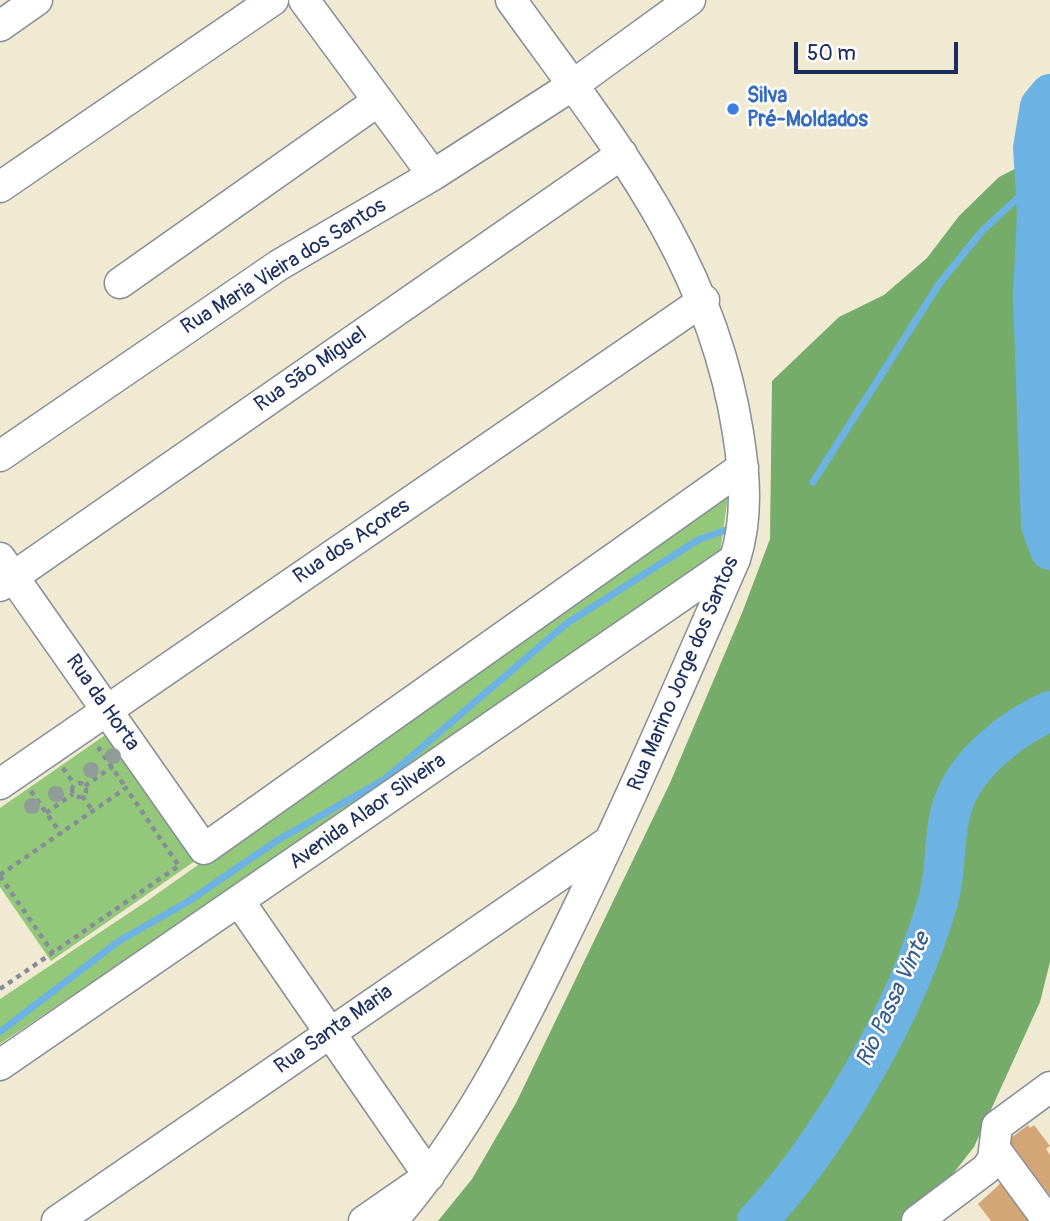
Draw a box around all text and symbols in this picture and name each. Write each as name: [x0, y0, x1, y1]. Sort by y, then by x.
scale bar: [798, 28, 962, 72]
text: 50 m: [807, 40, 856, 67]
place label: Silva Pré-Moldados: [747, 84, 868, 134]
marker: Silva Pré-Moldados: [725, 101, 741, 117]
street label: Rua Maria Vieira dos Santos: [177, 194, 391, 340]
street label: Rua São Miguel: [250, 322, 372, 418]
street label: Rua dos Açores: [289, 494, 415, 590]
street label: Rua Marino Jorge dos Santos: [623, 553, 745, 795]
street label: Rua da Horta: [60, 650, 144, 756]
street label: Avenida Alaor Silveira: [285, 748, 451, 876]
water label: Rio Passa Vinte: [851, 929, 937, 1071]
street label: Rua Santa Maria: [270, 980, 398, 1080]

